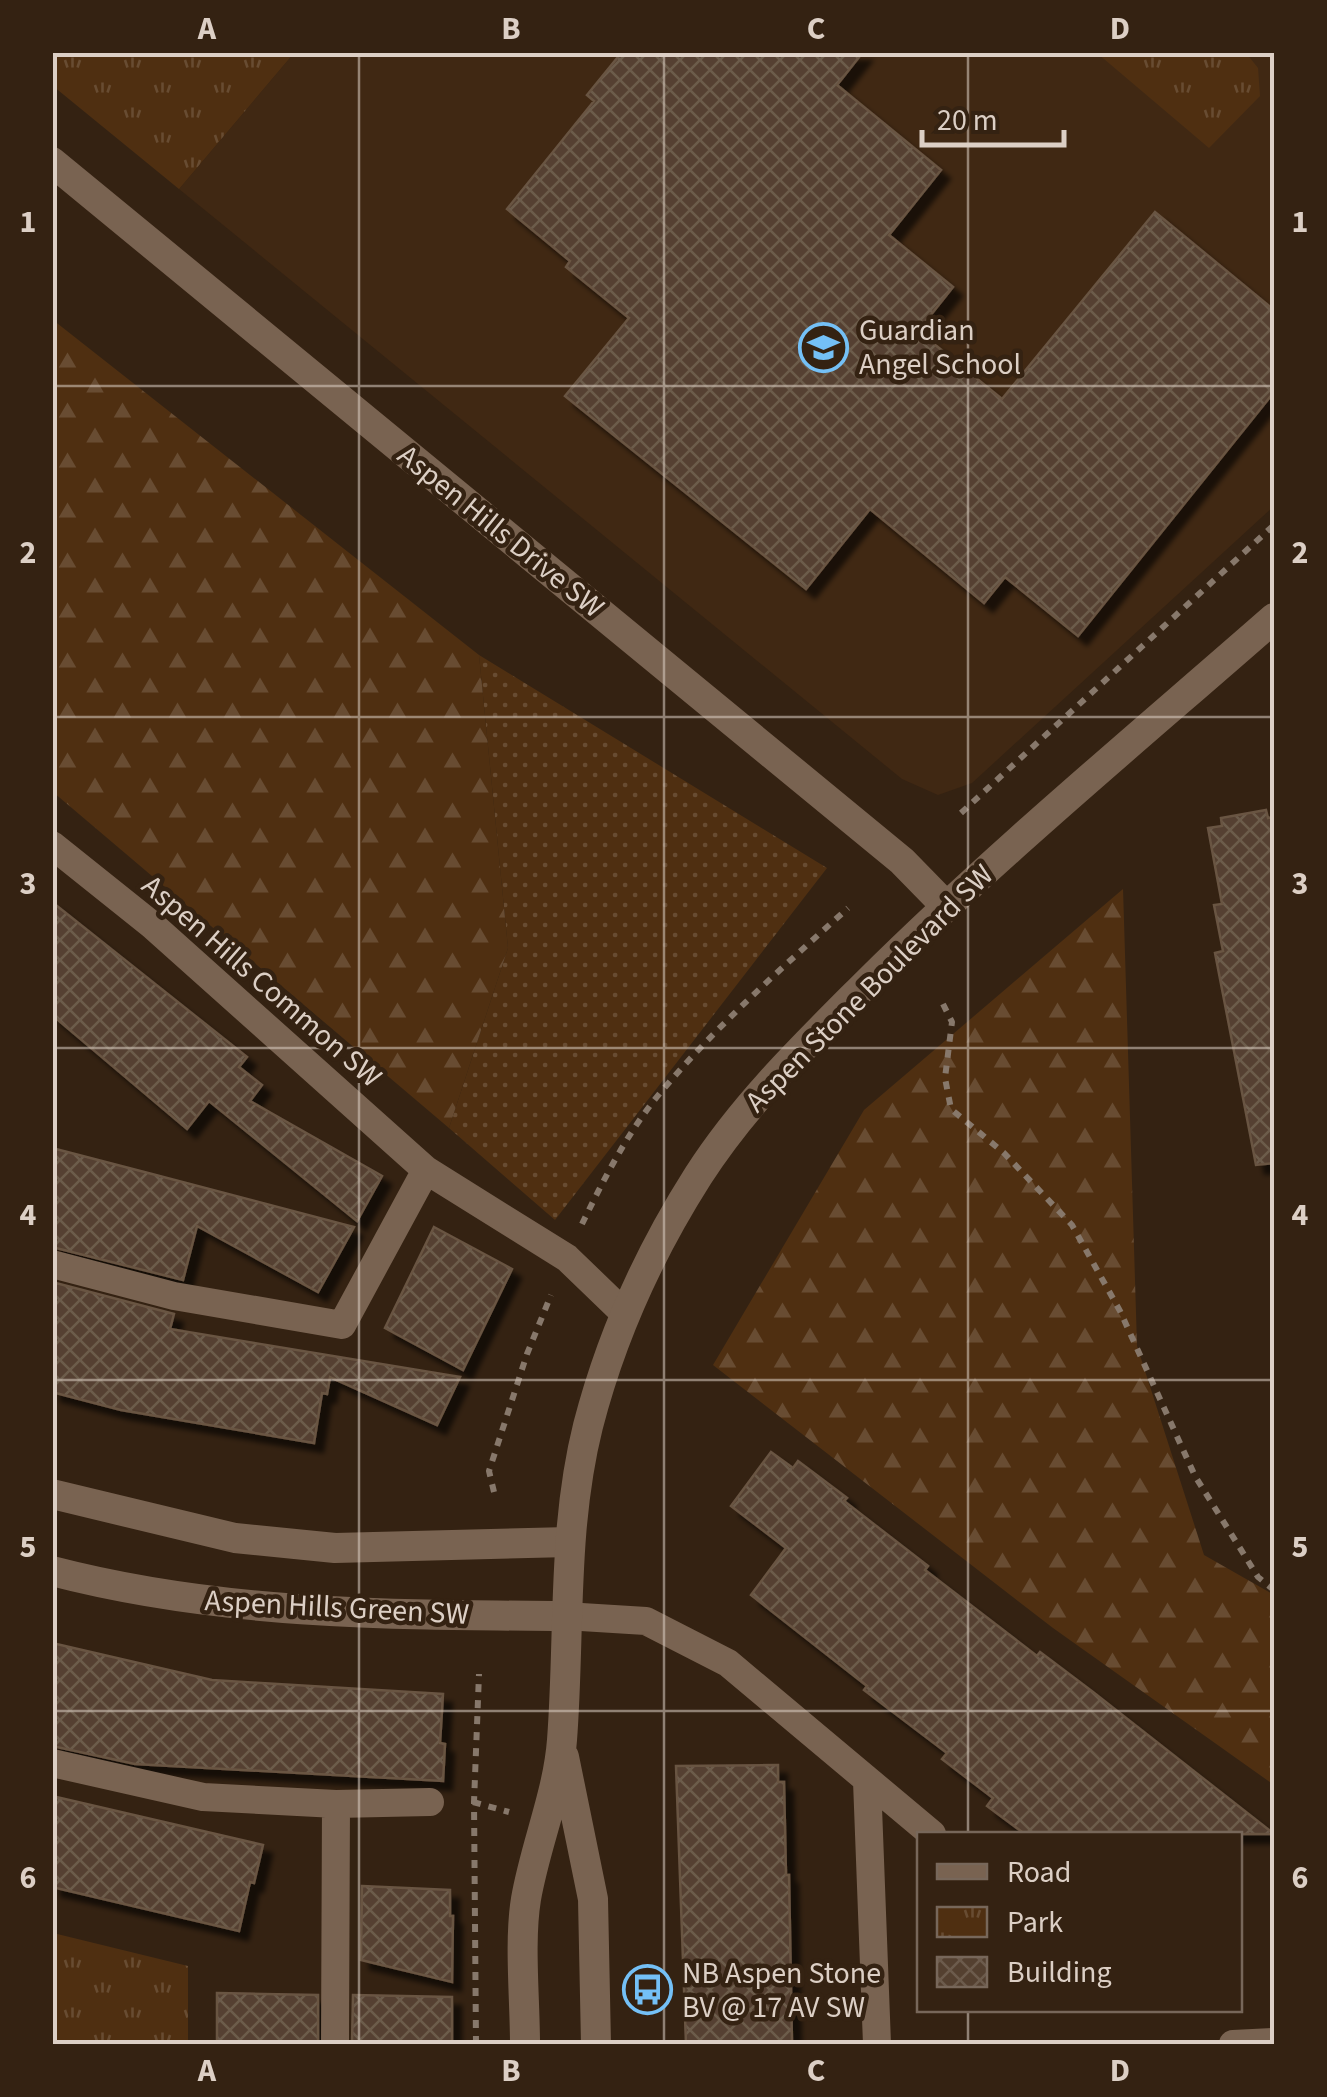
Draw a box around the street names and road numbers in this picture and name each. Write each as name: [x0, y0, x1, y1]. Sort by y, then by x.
street label: Aspen Hills Drive SW: [388, 434, 613, 628]
street label: Aspen Stone Boulevard SW: [735, 854, 1003, 1122]
street label: Aspen Hills Common SW: [132, 865, 391, 1098]
street label: Aspen Hills Green SW: [204, 1579, 470, 1636]

